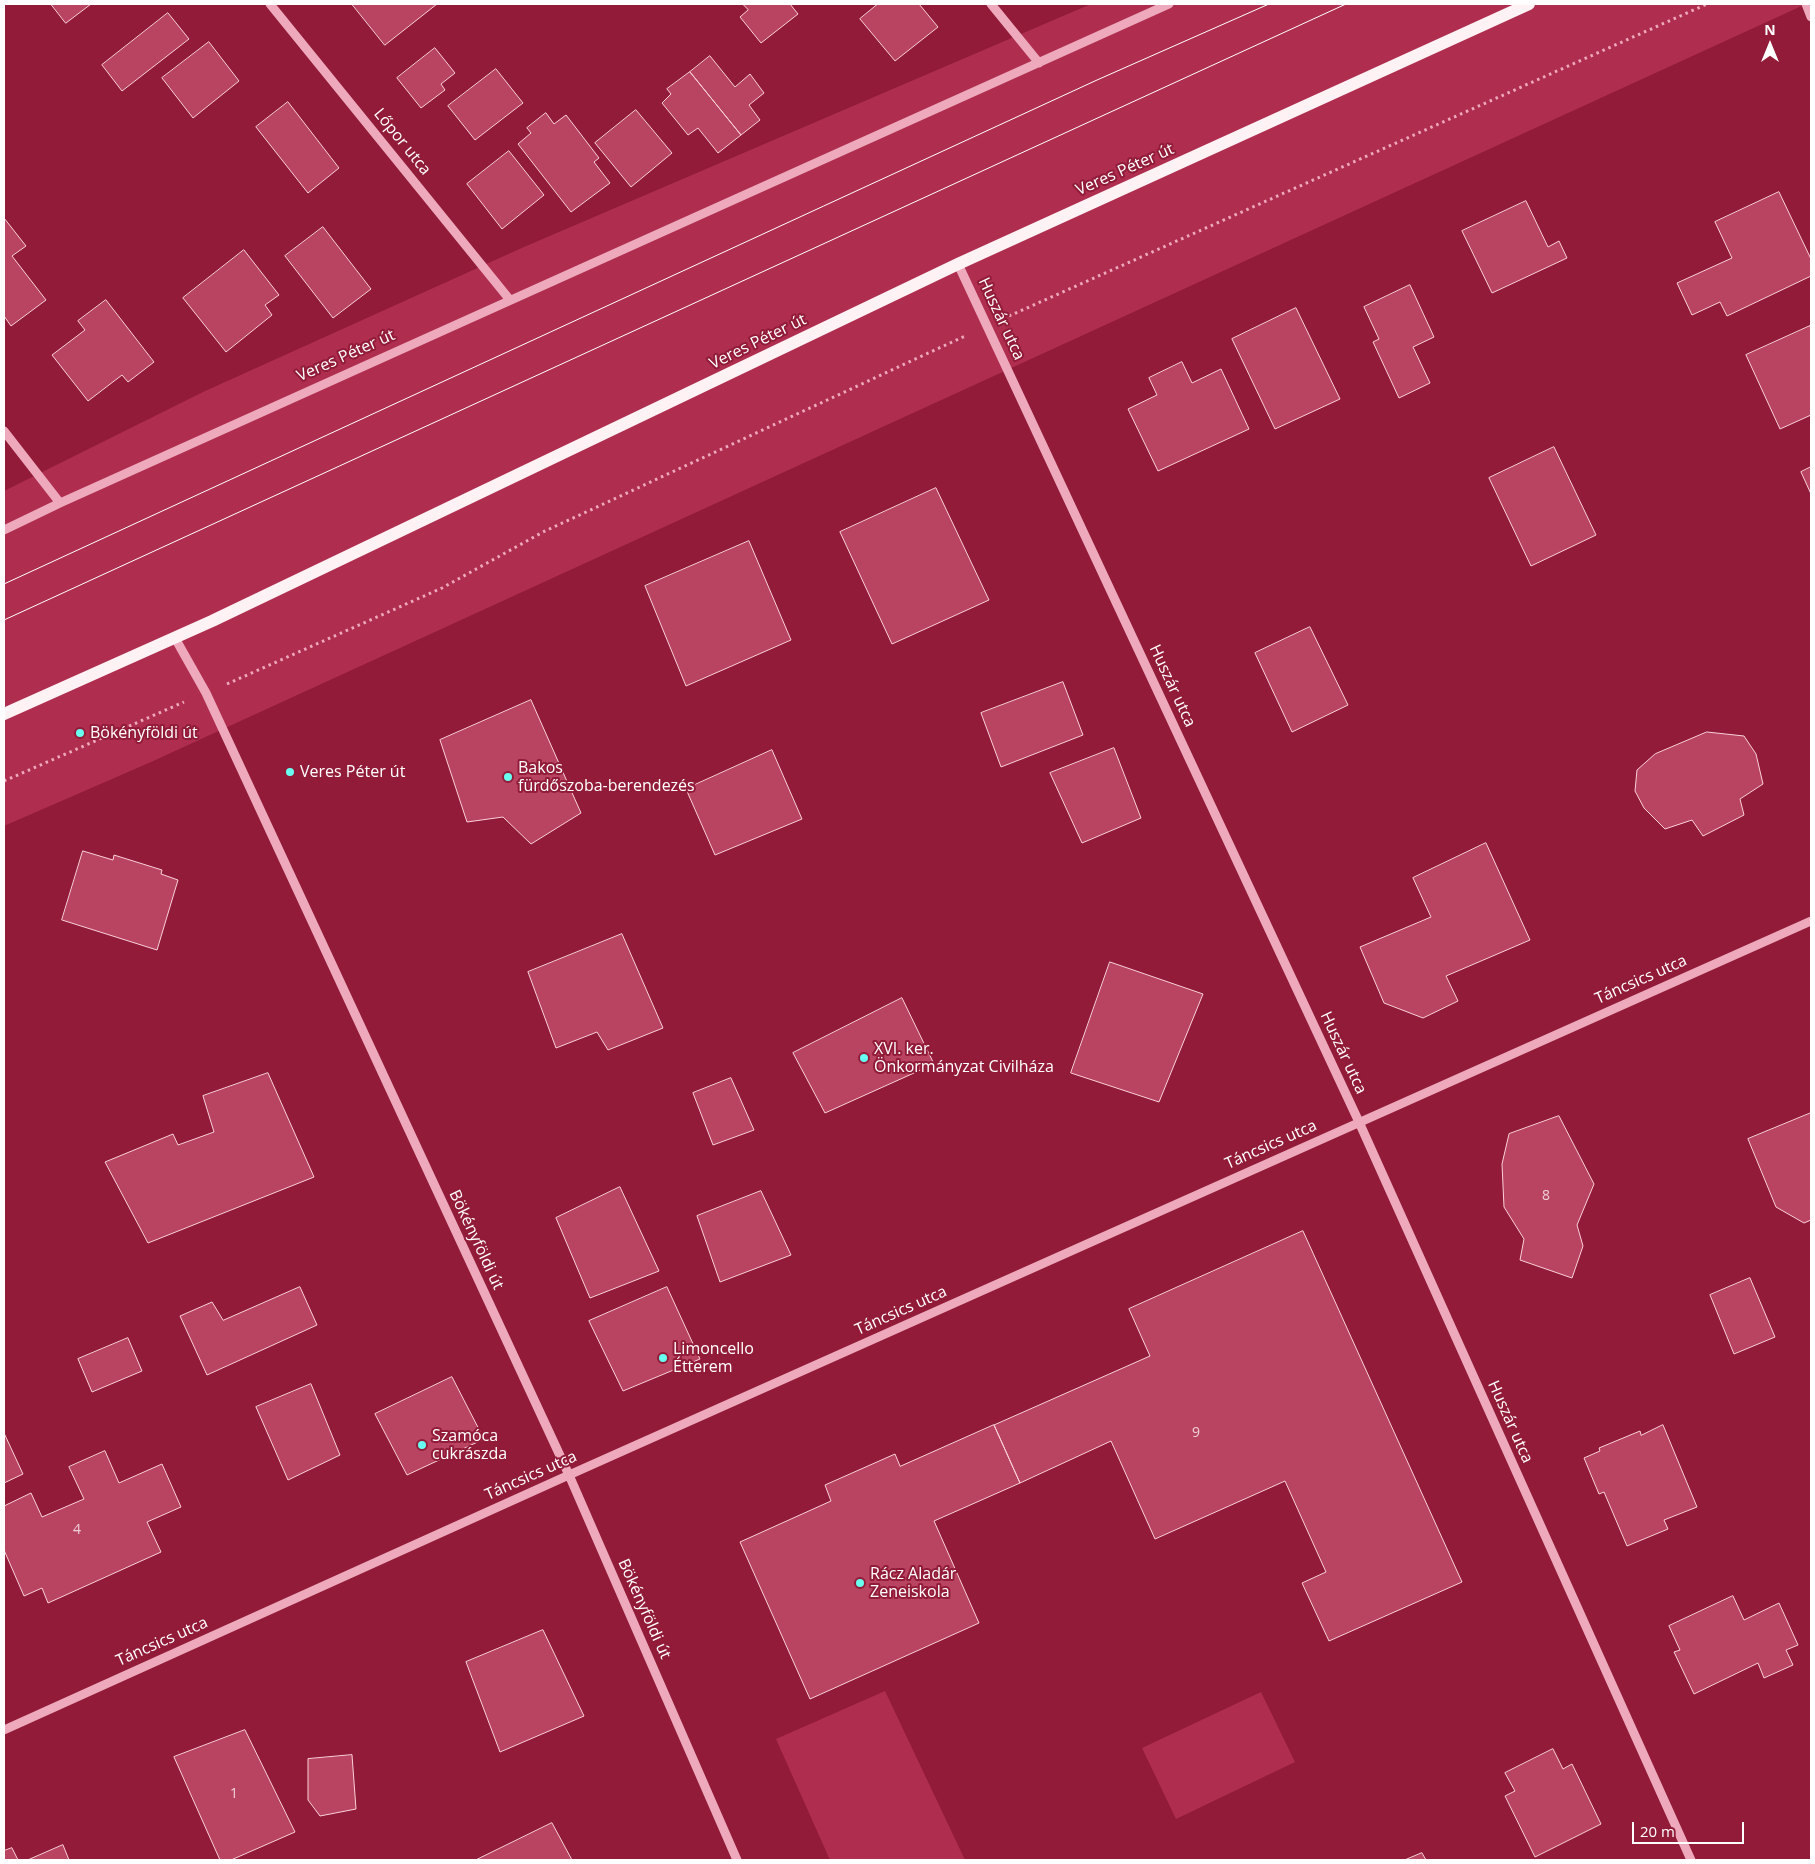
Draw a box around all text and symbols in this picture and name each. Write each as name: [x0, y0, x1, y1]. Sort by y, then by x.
north arrow: [1745, 20, 1795, 70]
text: N: [1764, 20, 1776, 39]
street label: Lőpor utca: [369, 105, 435, 179]
street label: Veres Péter út: [1073, 140, 1177, 200]
street label: Huszár utca: [974, 275, 1028, 363]
street label: Veres Péter út: [706, 310, 810, 374]
street label: Veres Péter út: [294, 326, 398, 386]
street label: Huszár utca: [1145, 642, 1199, 730]
place label: Bökényföldi út: [90, 723, 198, 743]
marker: Bökényföldi út: [74, 727, 86, 739]
place label: Bakos fürdőszoba-berendezés: [518, 758, 695, 796]
place label: Veres Péter út: [300, 762, 405, 782]
marker: Veres Péter út: [284, 766, 296, 778]
marker: Bakos fürdőszoba-berendezés: [502, 771, 514, 783]
street label: Táncsics utca: [1592, 951, 1690, 1009]
street label: Huszár utca: [1316, 1009, 1370, 1097]
place label: XVI. ker. Önkormányzat Civilháza: [874, 1039, 1054, 1077]
marker: XVI. ker. Önkormányzat Civilháza: [858, 1052, 870, 1064]
street label: Táncsics utca: [1222, 1116, 1320, 1174]
street label: Bökényföldi út: [445, 1187, 507, 1293]
house number: 8: [1542, 1188, 1550, 1204]
street label: Táncsics utca: [852, 1282, 950, 1340]
place label: Limoncello Étterem: [673, 1339, 754, 1377]
marker: Limoncello Étterem: [657, 1352, 669, 1364]
street label: Huszár utca: [1483, 1378, 1537, 1466]
house number: 9: [1192, 1425, 1200, 1441]
place label: Szamóca cukrászda: [432, 1426, 507, 1464]
marker: Szamóca cukrászda: [416, 1439, 428, 1451]
street label: Táncsics utca: [482, 1447, 580, 1505]
house number: 4: [73, 1522, 81, 1538]
street label: Bökényföldi út: [613, 1556, 675, 1662]
place label: Rácz Aladár Zeneiskola: [870, 1564, 956, 1602]
marker: Rácz Aladár Zeneiskola: [854, 1577, 866, 1589]
street label: Táncsics utca: [113, 1613, 211, 1671]
house number: 1: [230, 1786, 238, 1802]
scale bar: [1635, 1812, 1748, 1844]
text: 20 m: [1640, 1821, 1675, 1841]

